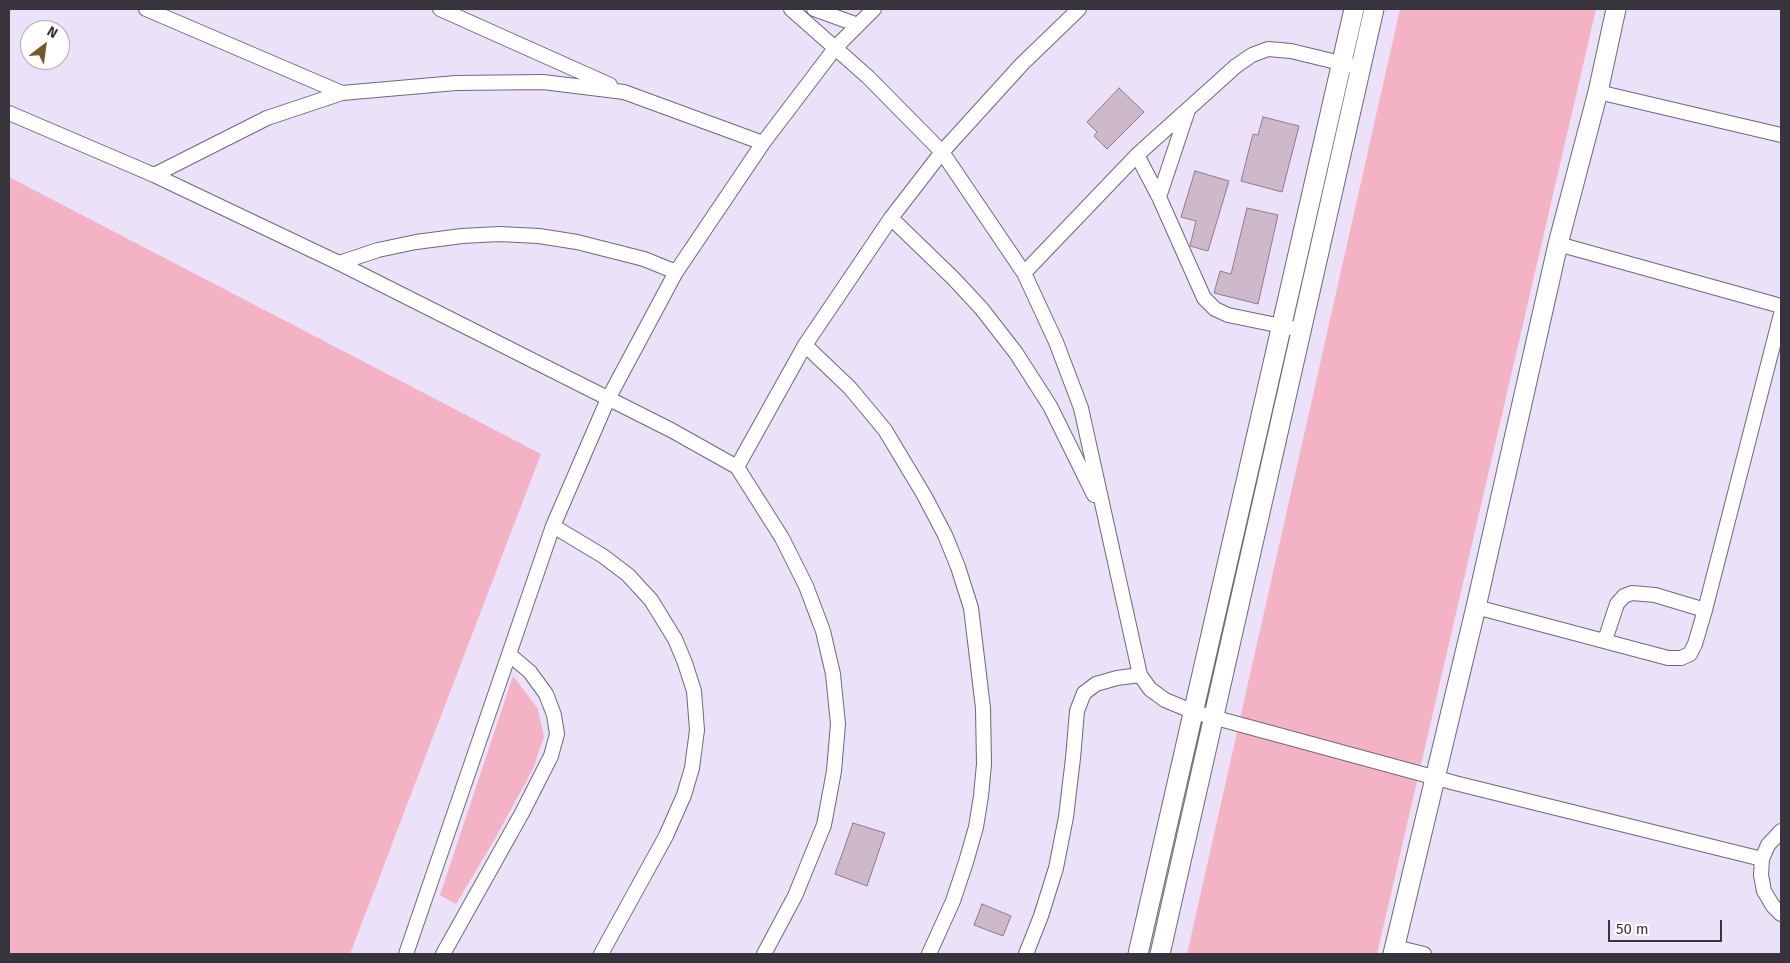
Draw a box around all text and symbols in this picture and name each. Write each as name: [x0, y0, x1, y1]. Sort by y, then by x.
north arrow: [20, 20, 70, 70]
text: N: [44, 23, 61, 42]
scale bar: [1610, 910, 1724, 942]
text: 50 m: [1616, 920, 1649, 938]

